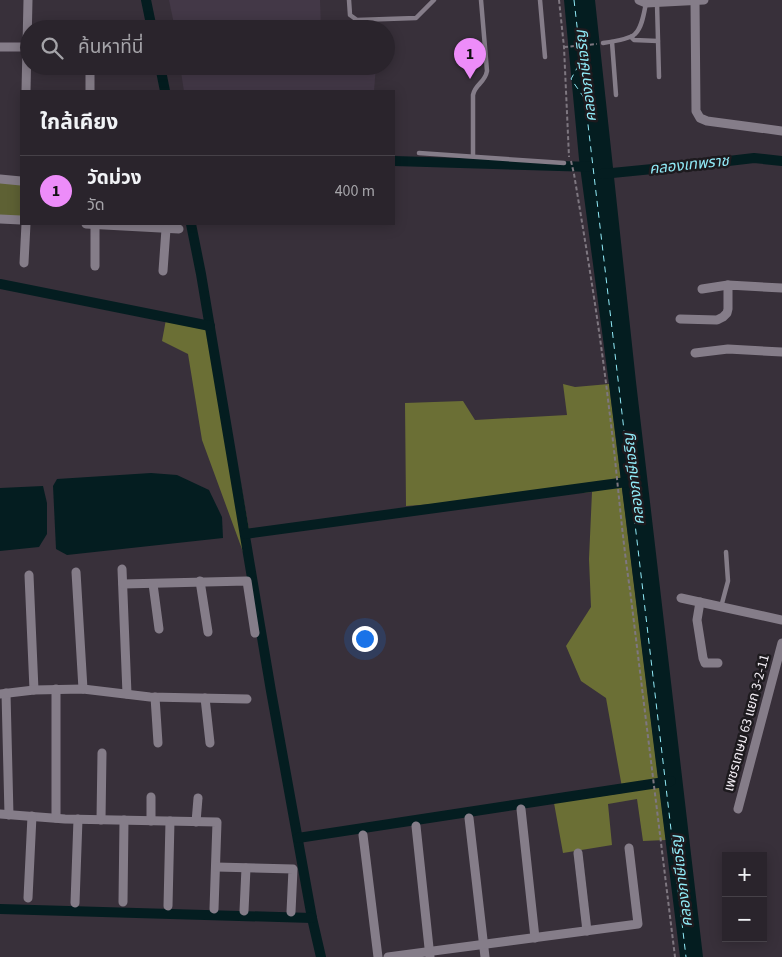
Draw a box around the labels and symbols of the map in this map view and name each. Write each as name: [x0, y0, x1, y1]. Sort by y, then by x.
water label: คลองภาษีเจริญ: [570, 28, 602, 123]
pin: 1: [454, 38, 486, 79]
water label: คลองเทพราช: [648, 150, 732, 180]
water label: คลองภาษีเจริญ: [618, 431, 650, 526]
your location: [352, 626, 378, 652]
street label: เพชรเกษม 63 แยก 3-2-11: [719, 652, 775, 794]
water label: คลองภาษีเจริญ: [666, 833, 698, 928]

